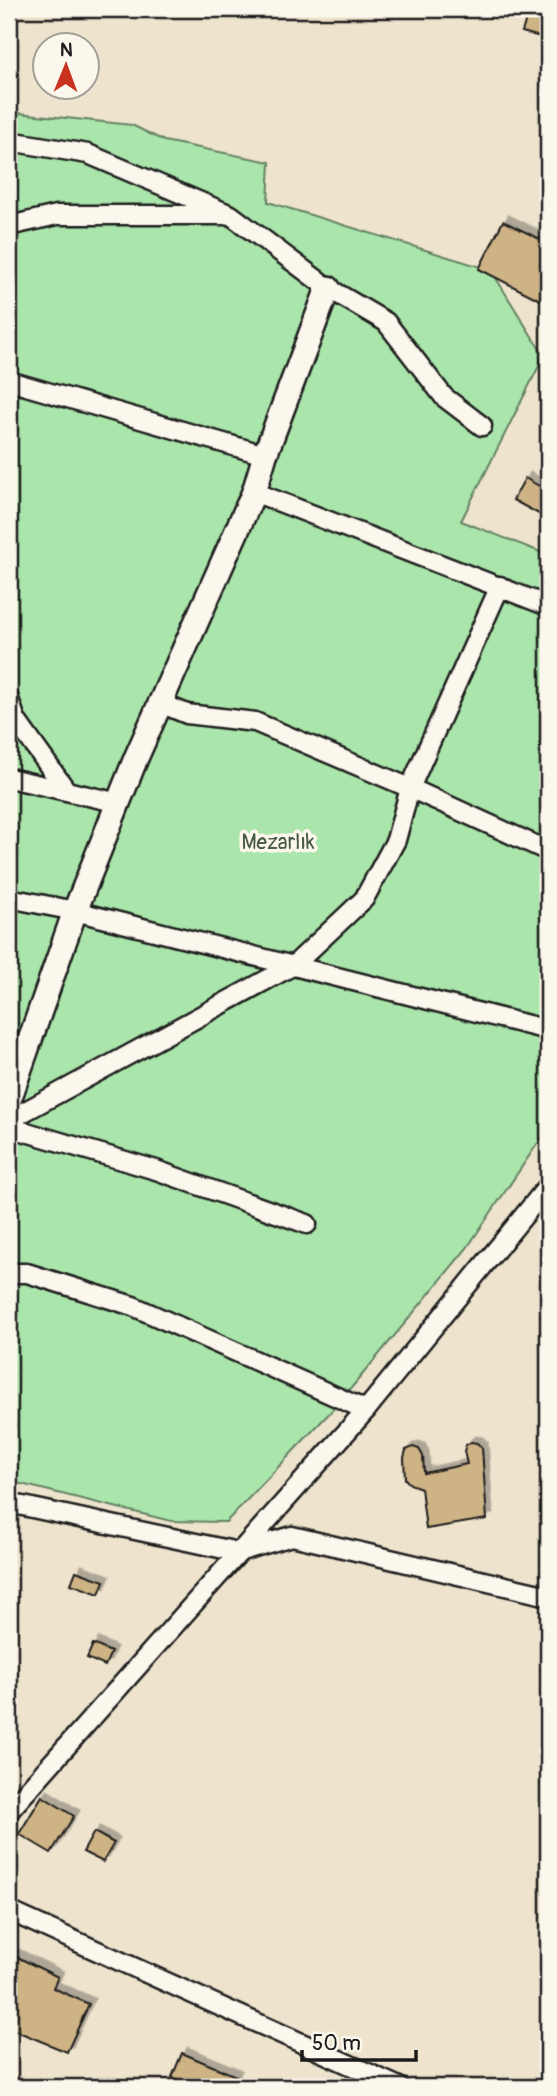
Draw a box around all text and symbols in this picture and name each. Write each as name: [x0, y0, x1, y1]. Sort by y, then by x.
north arrow: [32, 32, 102, 102]
text: N: [60, 38, 73, 62]
park label: Mezarlık: [241, 829, 315, 856]
scale bar: [302, 2019, 415, 2063]
text: 50 m: [312, 2030, 361, 2057]

